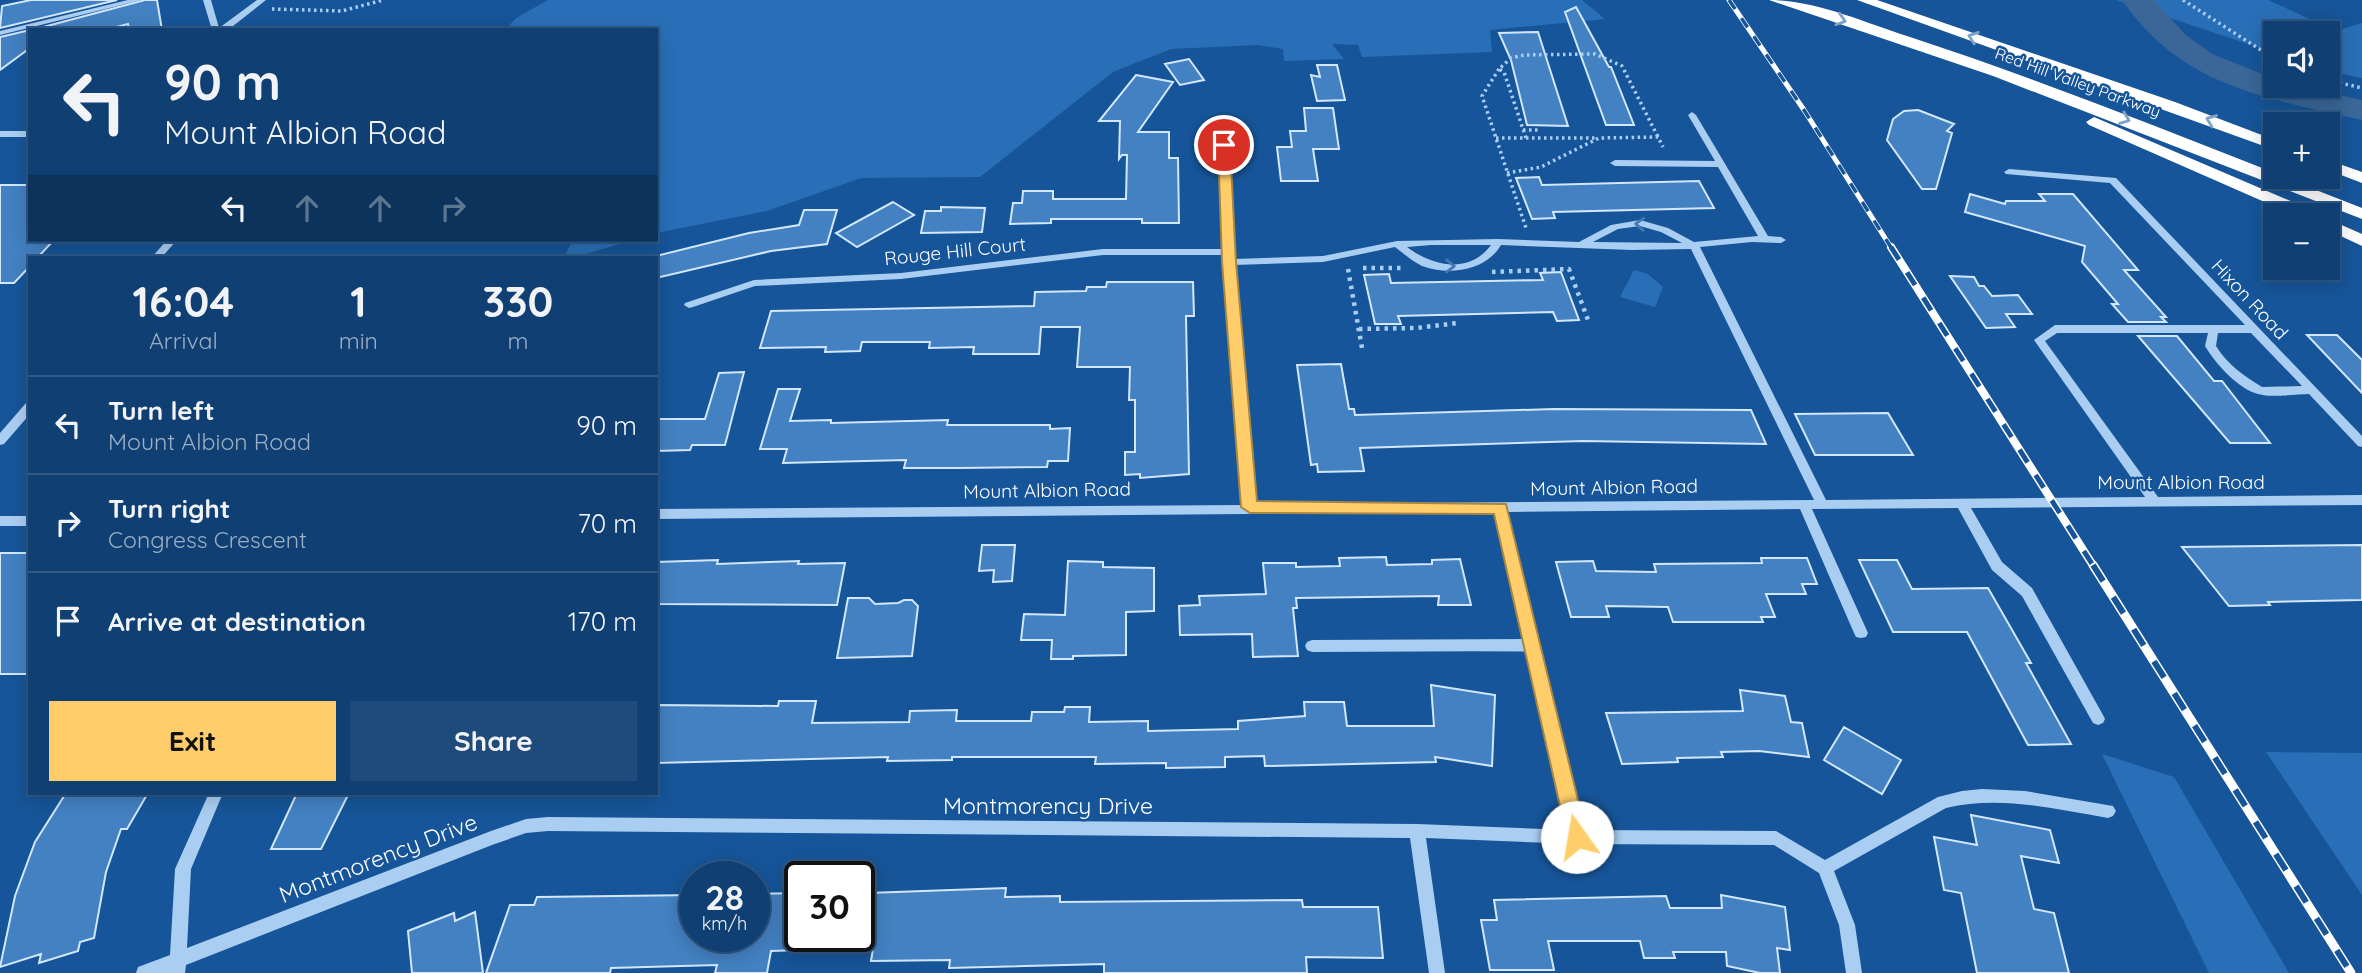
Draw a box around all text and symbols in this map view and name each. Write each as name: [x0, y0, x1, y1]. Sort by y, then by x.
one-way arrow: [1834, 12, 1847, 26]
map controls: [2263, 21, 2340, 280]
button: sound: [2263, 21, 2340, 98]
one-way arrow: [1968, 31, 1980, 45]
street label: Red Hill Valley Parkway: [1992, 43, 2164, 121]
text: 90 m: [164, 51, 281, 112]
icon: left: [49, 56, 140, 147]
one-way arrow: [2119, 111, 2131, 125]
text: Mount Albion Road: [164, 112, 446, 152]
button: +: [2263, 112, 2340, 189]
pin: [1194, 115, 1254, 175]
one-way arrow: [2206, 115, 2218, 129]
icon: arrive: [1205, 126, 1243, 164]
icon: left: [215, 189, 253, 227]
icon: ahead: [288, 189, 326, 227]
icon: ahead: [361, 189, 399, 227]
icon: right: [434, 189, 472, 227]
button: −: [2263, 203, 2340, 280]
one-way arrow: [1634, 217, 1645, 232]
street label: Rouge Hill Court: [883, 232, 1027, 270]
street label: Hixon Road: [2207, 254, 2293, 344]
one-way arrow: [1444, 258, 1455, 273]
text: 16:04: [133, 275, 234, 328]
text: 1: [350, 275, 366, 328]
text: 330: [483, 275, 553, 328]
text: Arrival: [149, 326, 218, 355]
text: min: [339, 326, 378, 355]
text: m: [507, 326, 528, 355]
text: Turn left: [108, 394, 215, 427]
icon: left: [49, 406, 87, 444]
text: 90 m: [576, 409, 637, 442]
text: Mount Albion Road: [108, 427, 311, 456]
street label: Mount Albion Road: [2097, 470, 2265, 494]
street label: Mount Albion Road: [1530, 474, 1698, 500]
street label: Mount Albion Road: [963, 477, 1131, 503]
text: Turn right: [108, 492, 230, 525]
icon: right: [49, 504, 87, 542]
text: 70 m: [577, 507, 637, 540]
text: Congress Crescent: [108, 525, 307, 554]
icon: arrive: [49, 602, 87, 640]
text: Arrive at destination: [108, 605, 366, 638]
text: 170 m: [568, 605, 637, 638]
button: Exit: [49, 701, 336, 781]
button: Share: [350, 701, 637, 781]
street label: Montmorency Drive: [943, 791, 1153, 820]
position arrow: [1540, 800, 1614, 874]
street label: Montmorency Drive: [275, 807, 481, 909]
speed limit sign: 30: [784, 861, 875, 952]
text: 28: [705, 875, 744, 919]
text: km/h: [702, 912, 747, 935]

